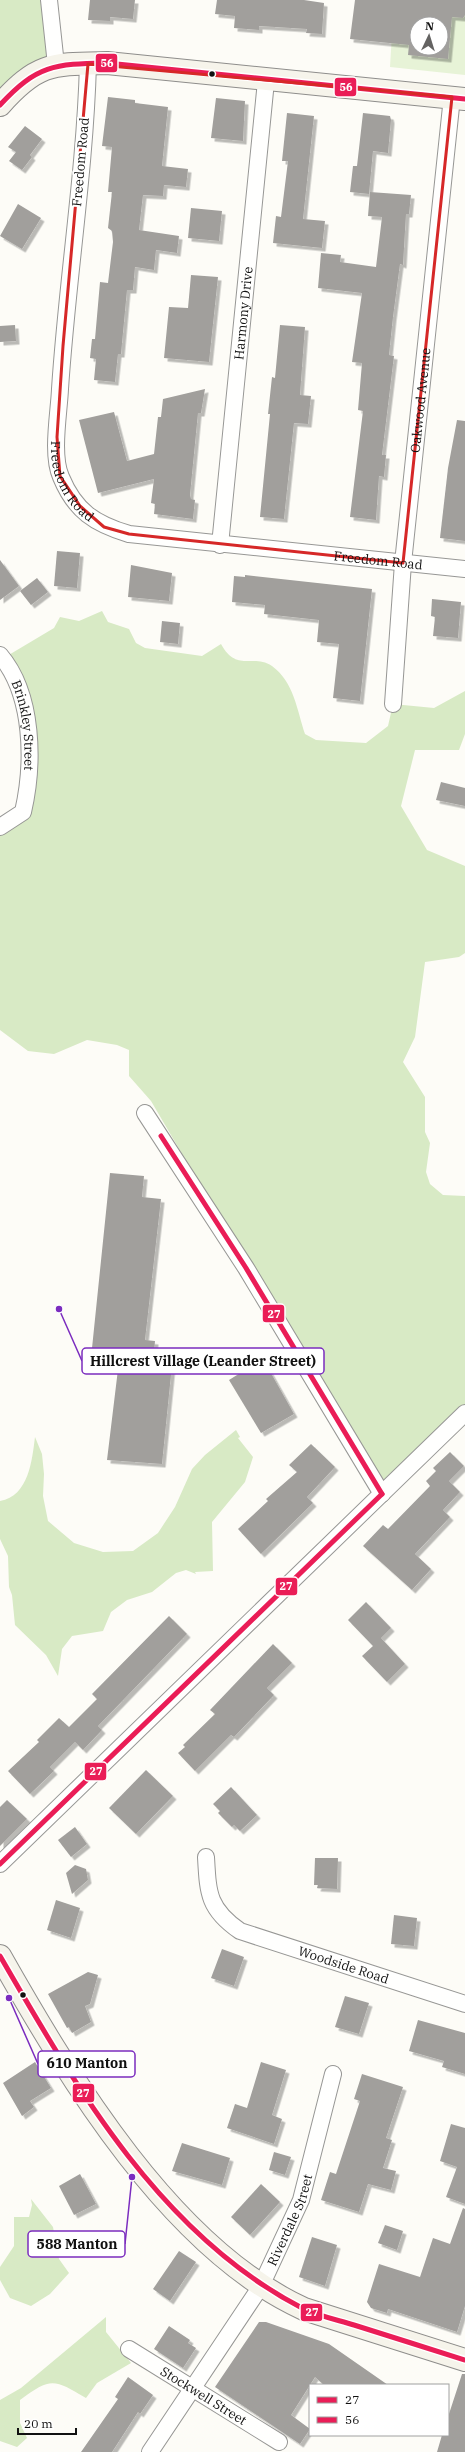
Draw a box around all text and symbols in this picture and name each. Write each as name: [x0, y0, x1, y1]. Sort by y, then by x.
north arrow: [409, 16, 449, 56]
text: N: [425, 19, 435, 33]
line badge: 56: [95, 53, 118, 73]
text: 56: [100, 56, 114, 70]
unlabelled marker: [207, 69, 217, 79]
line badge: 56: [334, 77, 357, 97]
text: 56: [339, 80, 353, 94]
street label: Freedom Road: [68, 117, 93, 207]
street label: Harmony Drive: [230, 266, 257, 361]
street label: Oakwood Avenue: [407, 347, 435, 454]
street label: Freedom Road: [47, 441, 97, 526]
street label: Freedom Road: [333, 547, 423, 574]
street label: Brinkley Street: [8, 677, 38, 771]
line badge: 27: [262, 1304, 285, 1323]
text: 27: [267, 1307, 281, 1321]
callout: Hillcrest Village (Leander Street): [82, 1348, 324, 1374]
text: Hillcrest Village (Leander Street): [90, 1352, 316, 1370]
line badge: 27: [275, 1577, 298, 1596]
text: 27: [279, 1579, 293, 1593]
line badge: 27: [84, 1762, 107, 1781]
text: 27: [89, 1764, 103, 1778]
street label: Woodside Road: [296, 1943, 391, 1988]
unlabelled marker: [18, 1990, 28, 2000]
callout: 610 Manton: [38, 2051, 135, 2077]
text: 610 Manton: [47, 2054, 127, 2072]
line badge: 27: [72, 2083, 95, 2103]
text: 27: [76, 2086, 90, 2100]
street label: Riverdale Street: [264, 2172, 316, 2269]
callout: 588 Manton: [28, 2231, 125, 2257]
text: 588 Manton: [37, 2235, 117, 2253]
line badge: 27: [300, 2303, 323, 2322]
text: 27: [305, 2305, 319, 2319]
street label: Stockwell Street: [157, 2363, 250, 2429]
legend: [309, 2384, 449, 2436]
text: 27: [345, 2392, 359, 2407]
scale bar: [18, 2410, 76, 2436]
text: 56: [345, 2412, 359, 2427]
text: 20 m: [24, 2416, 53, 2431]

